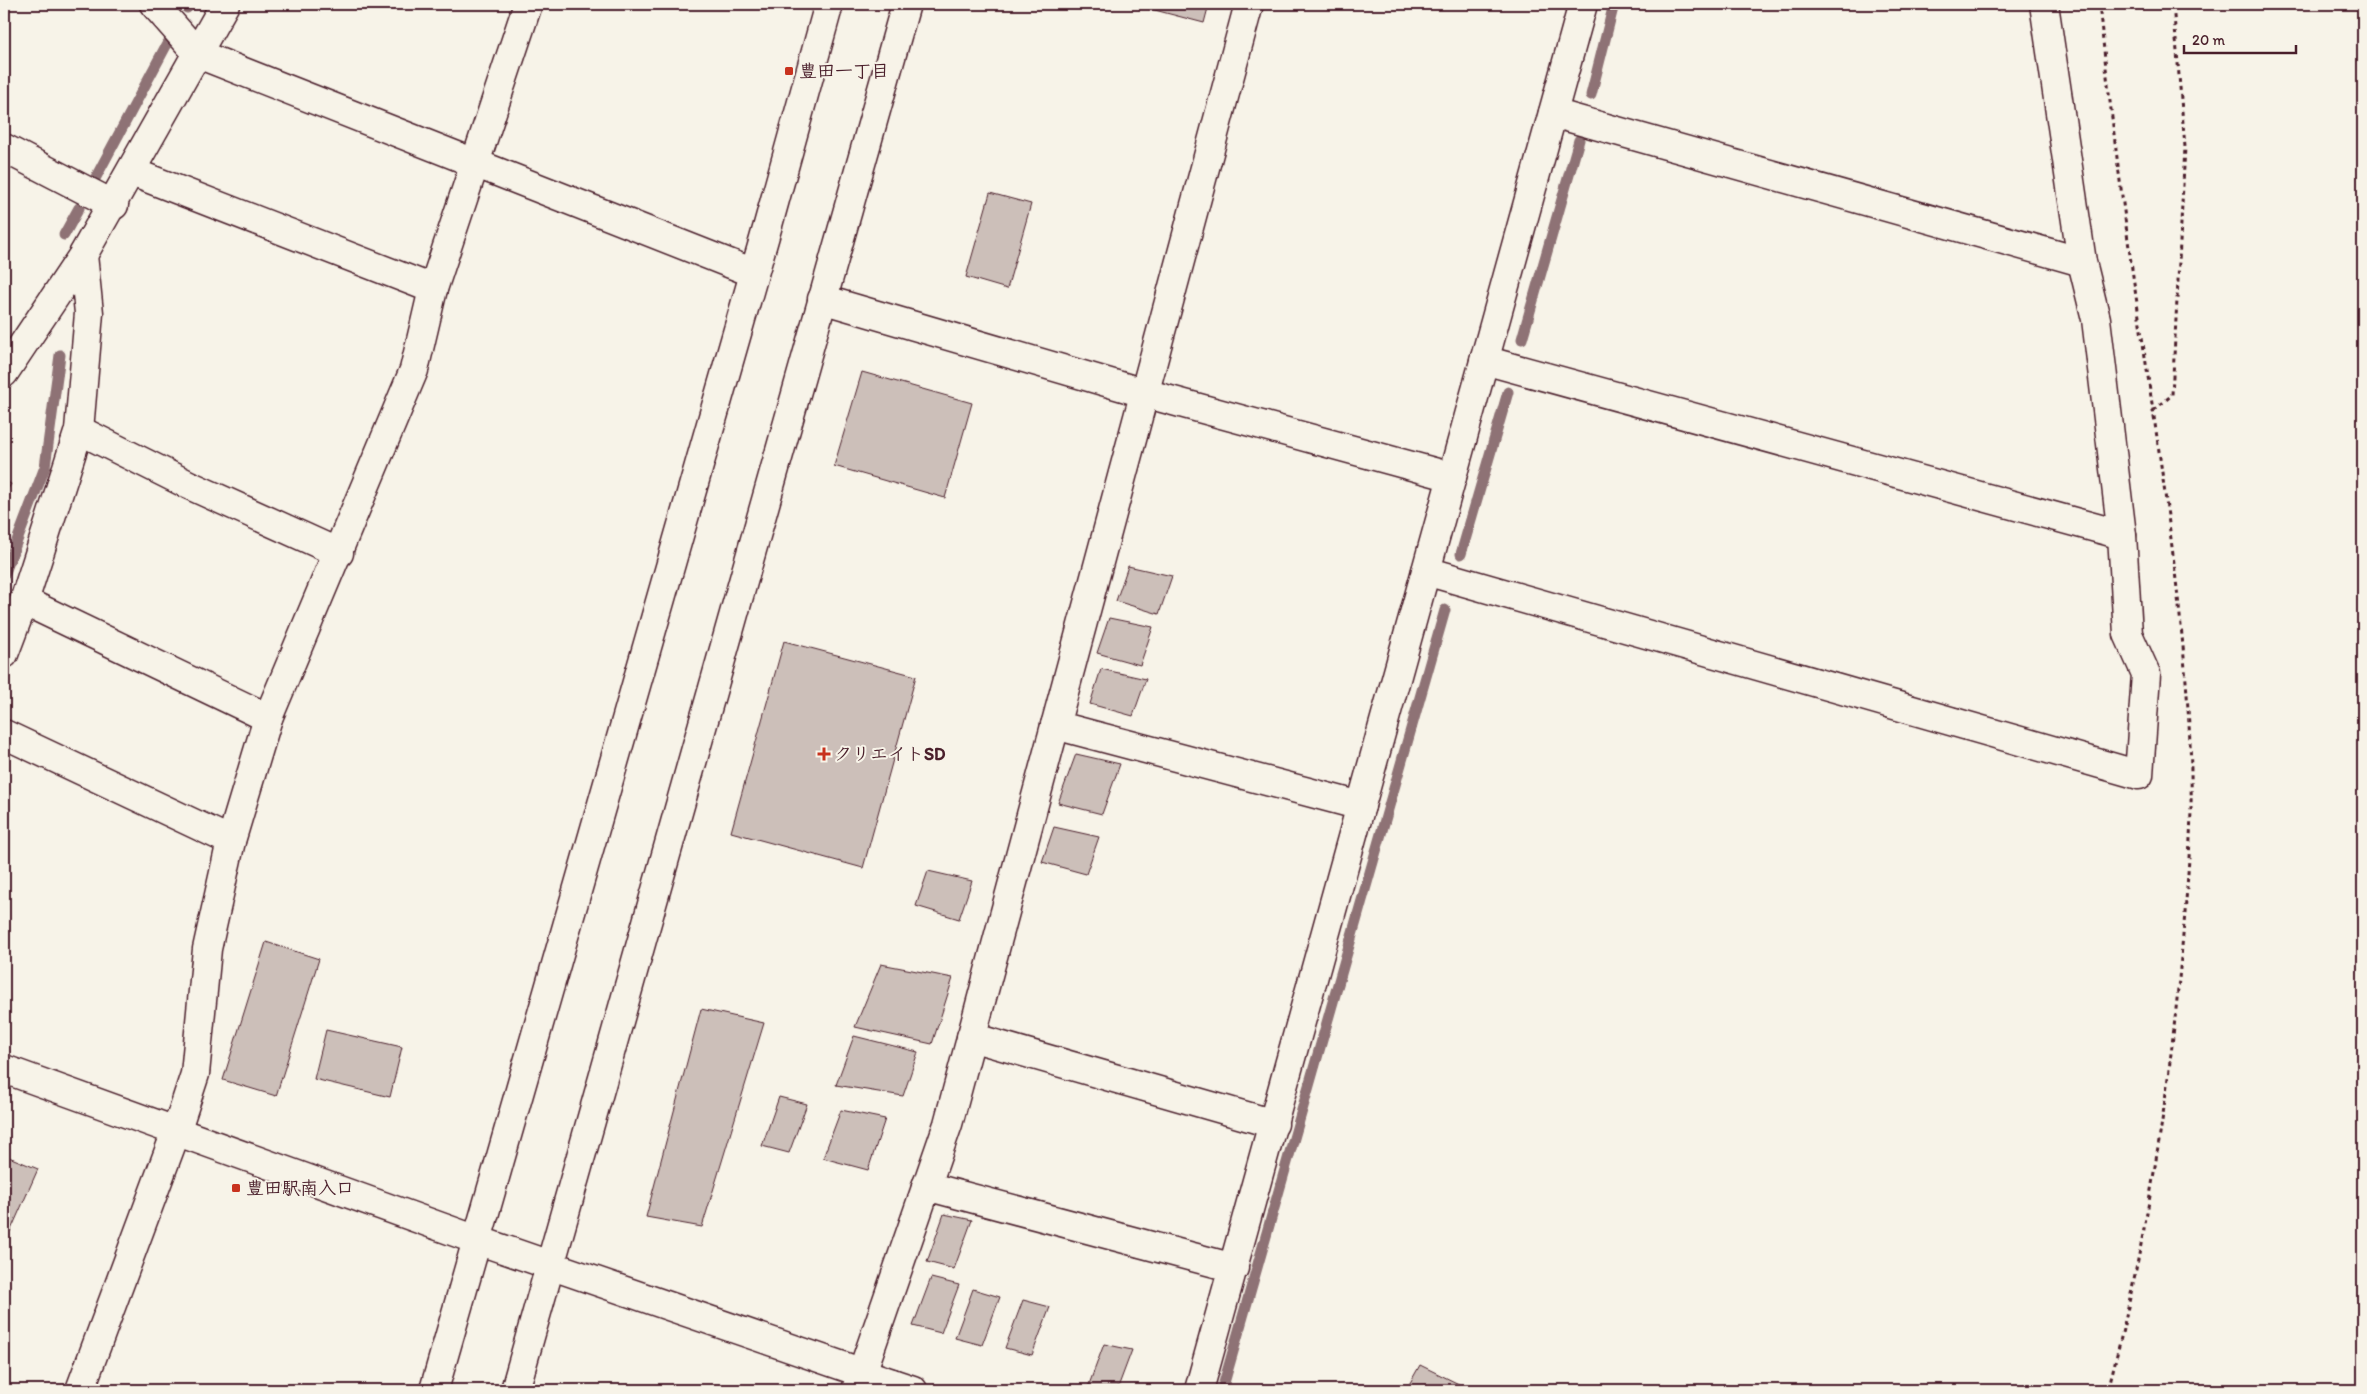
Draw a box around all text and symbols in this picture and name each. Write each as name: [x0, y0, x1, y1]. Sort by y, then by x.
scale bar: [2184, 22, 2297, 54]
text: 20 m: [2192, 31, 2226, 49]
place label: 豊田一丁目: [799, 60, 889, 82]
marker: 豊田一丁目: [783, 65, 795, 77]
place label: クリエイトSD: [834, 743, 946, 765]
marker: クリエイトSD: [818, 748, 830, 760]
place label: 豊田駅南入口: [246, 1177, 354, 1199]
marker: 豊田駅南入口: [230, 1182, 242, 1194]

